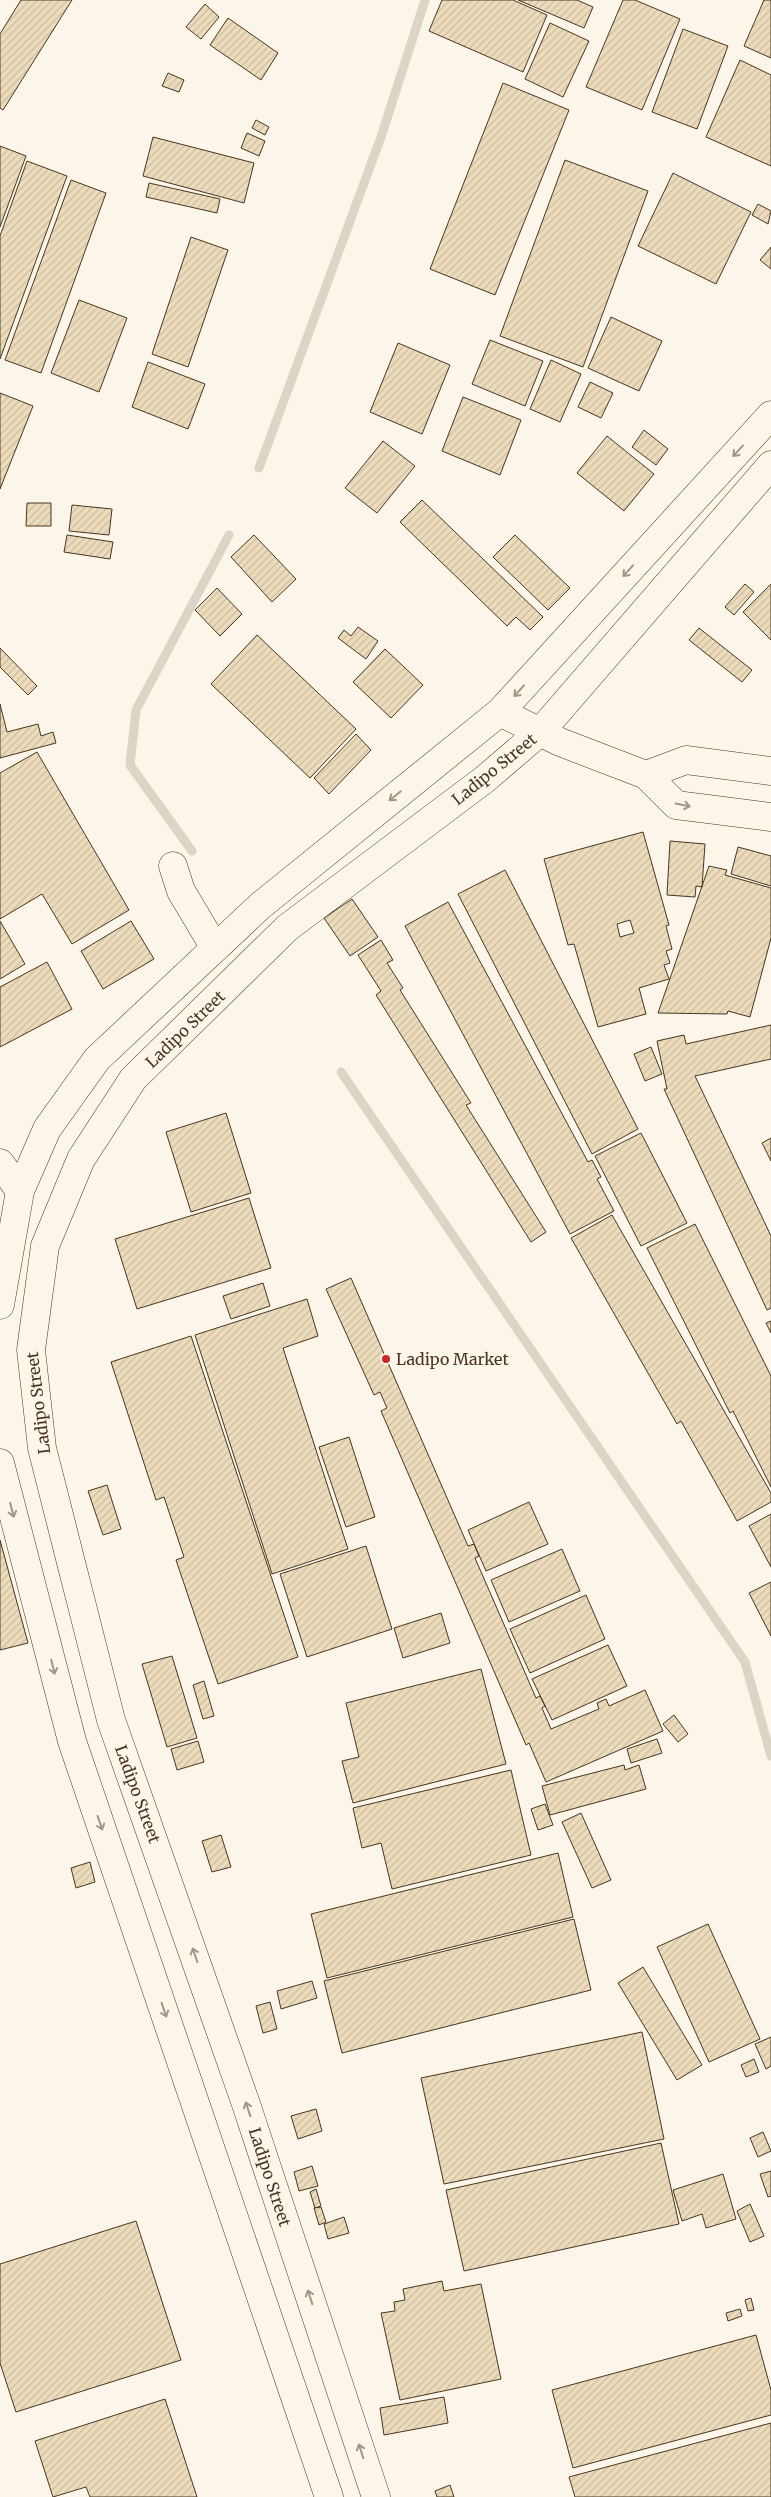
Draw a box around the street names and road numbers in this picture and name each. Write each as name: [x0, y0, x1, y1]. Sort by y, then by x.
street label: Ladipo Street: [448, 728, 541, 809]
street label: Ladipo Street: [141, 986, 229, 1072]
street label: Ladipo Street: [22, 1350, 54, 1455]
street label: Ladipo Street: [111, 1742, 165, 1846]
street label: Ladipo Street: [245, 2125, 296, 2230]

